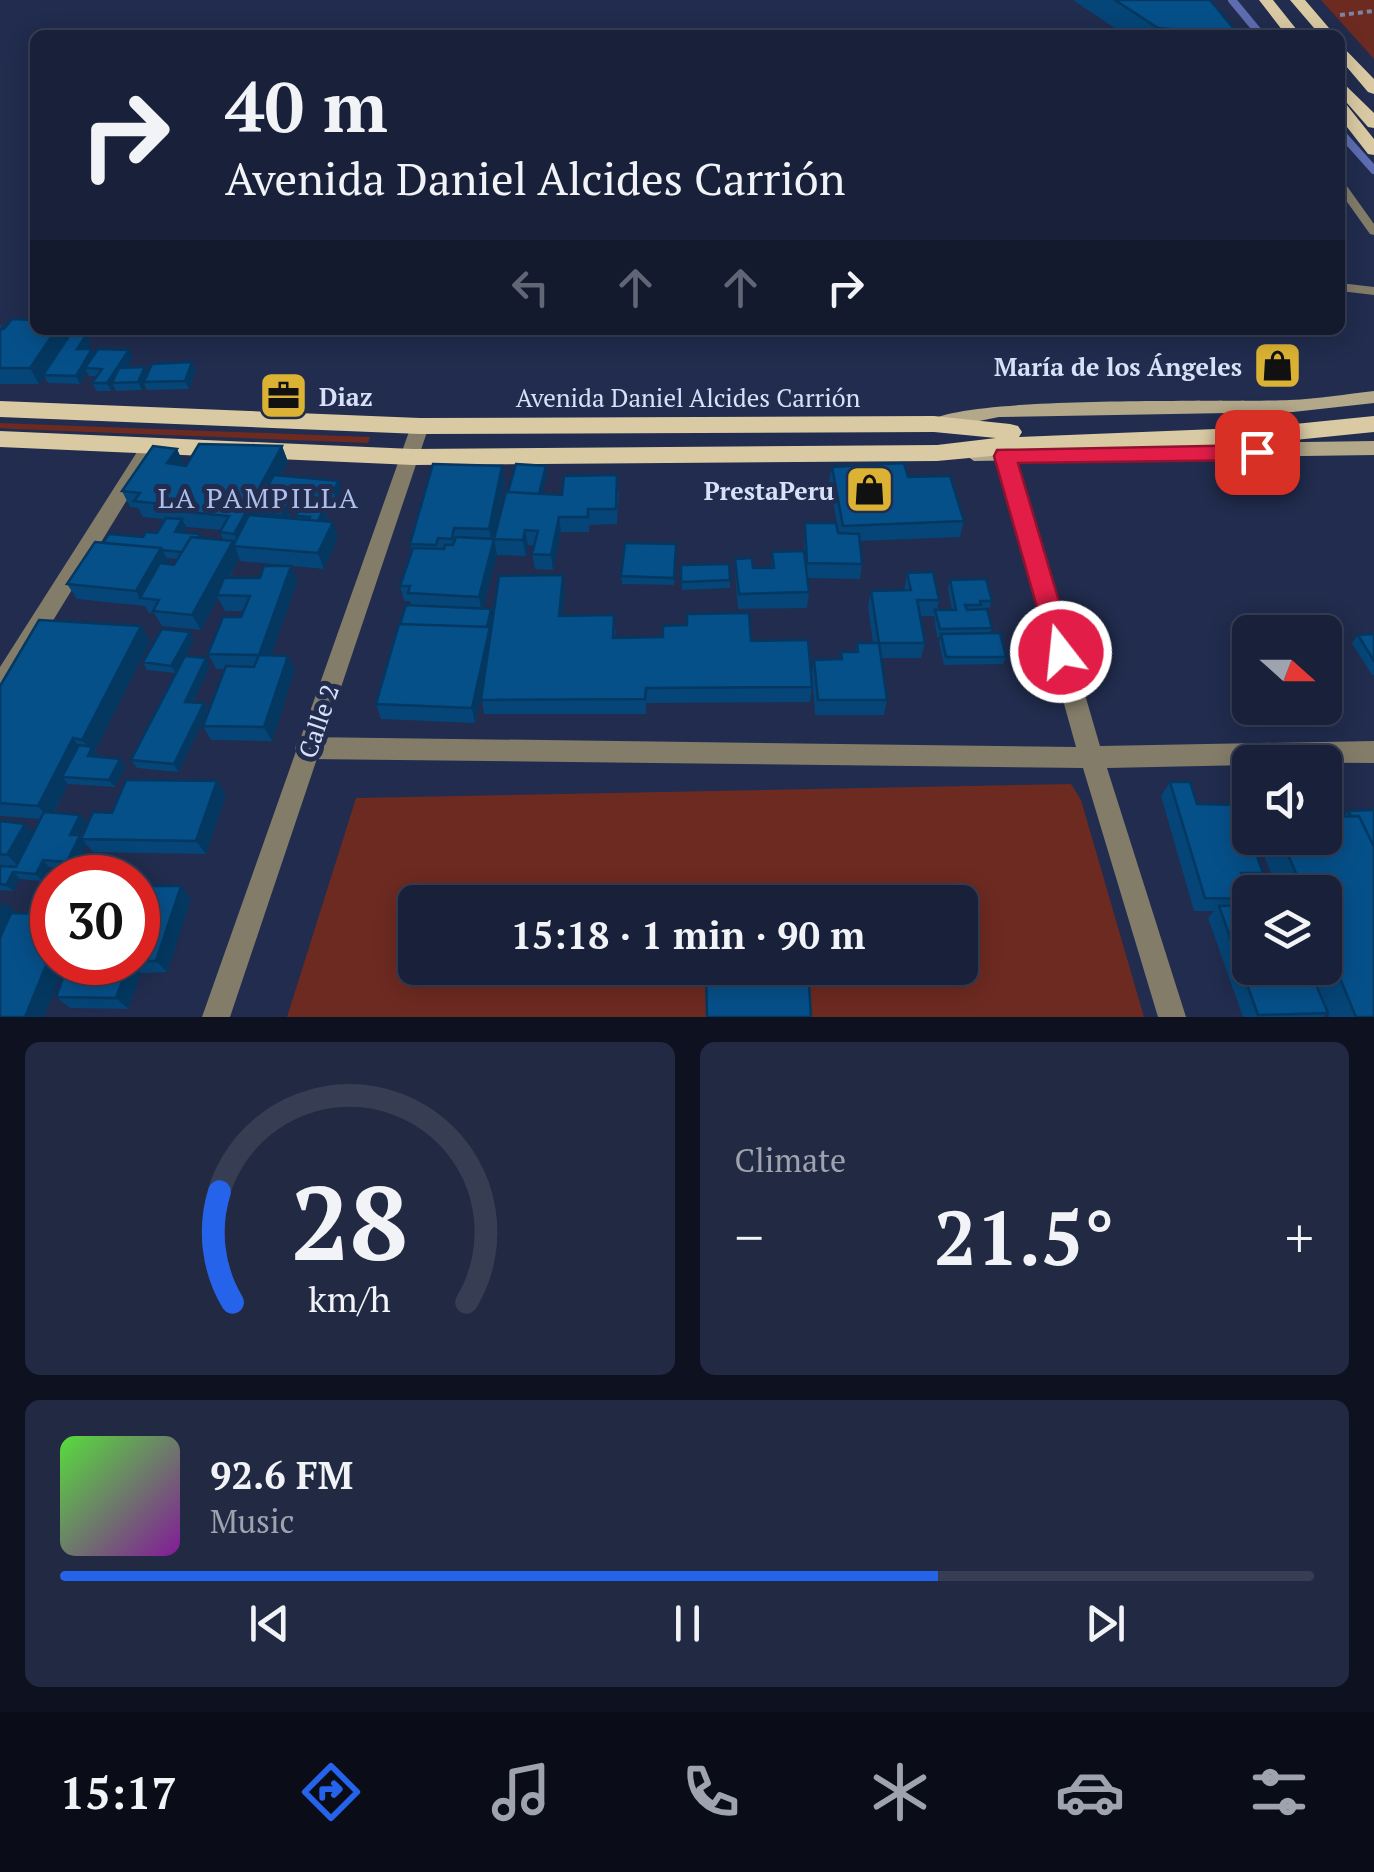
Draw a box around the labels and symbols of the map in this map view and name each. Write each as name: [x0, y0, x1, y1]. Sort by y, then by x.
shop icon: María de los Ángeles: [1251, 340, 1303, 392]
place label: María de los Ángeles: [994, 350, 1242, 383]
office icon: Diaz: [258, 370, 310, 422]
place label: Diaz: [319, 380, 373, 413]
street label: Avenida Daniel Alcides Carrión: [516, 381, 860, 414]
pin: [1215, 410, 1300, 495]
shop icon: PrestaPeru: [843, 464, 895, 516]
place label: PrestaPeru: [704, 474, 834, 507]
district label: LA PAMPILLA: [158, 479, 360, 516]
position arrow: [1009, 600, 1113, 704]
north arrow: [1232, 615, 1342, 725]
street label: Calle 2: [290, 680, 346, 762]
speed limit sign: 30: [30, 855, 160, 985]

